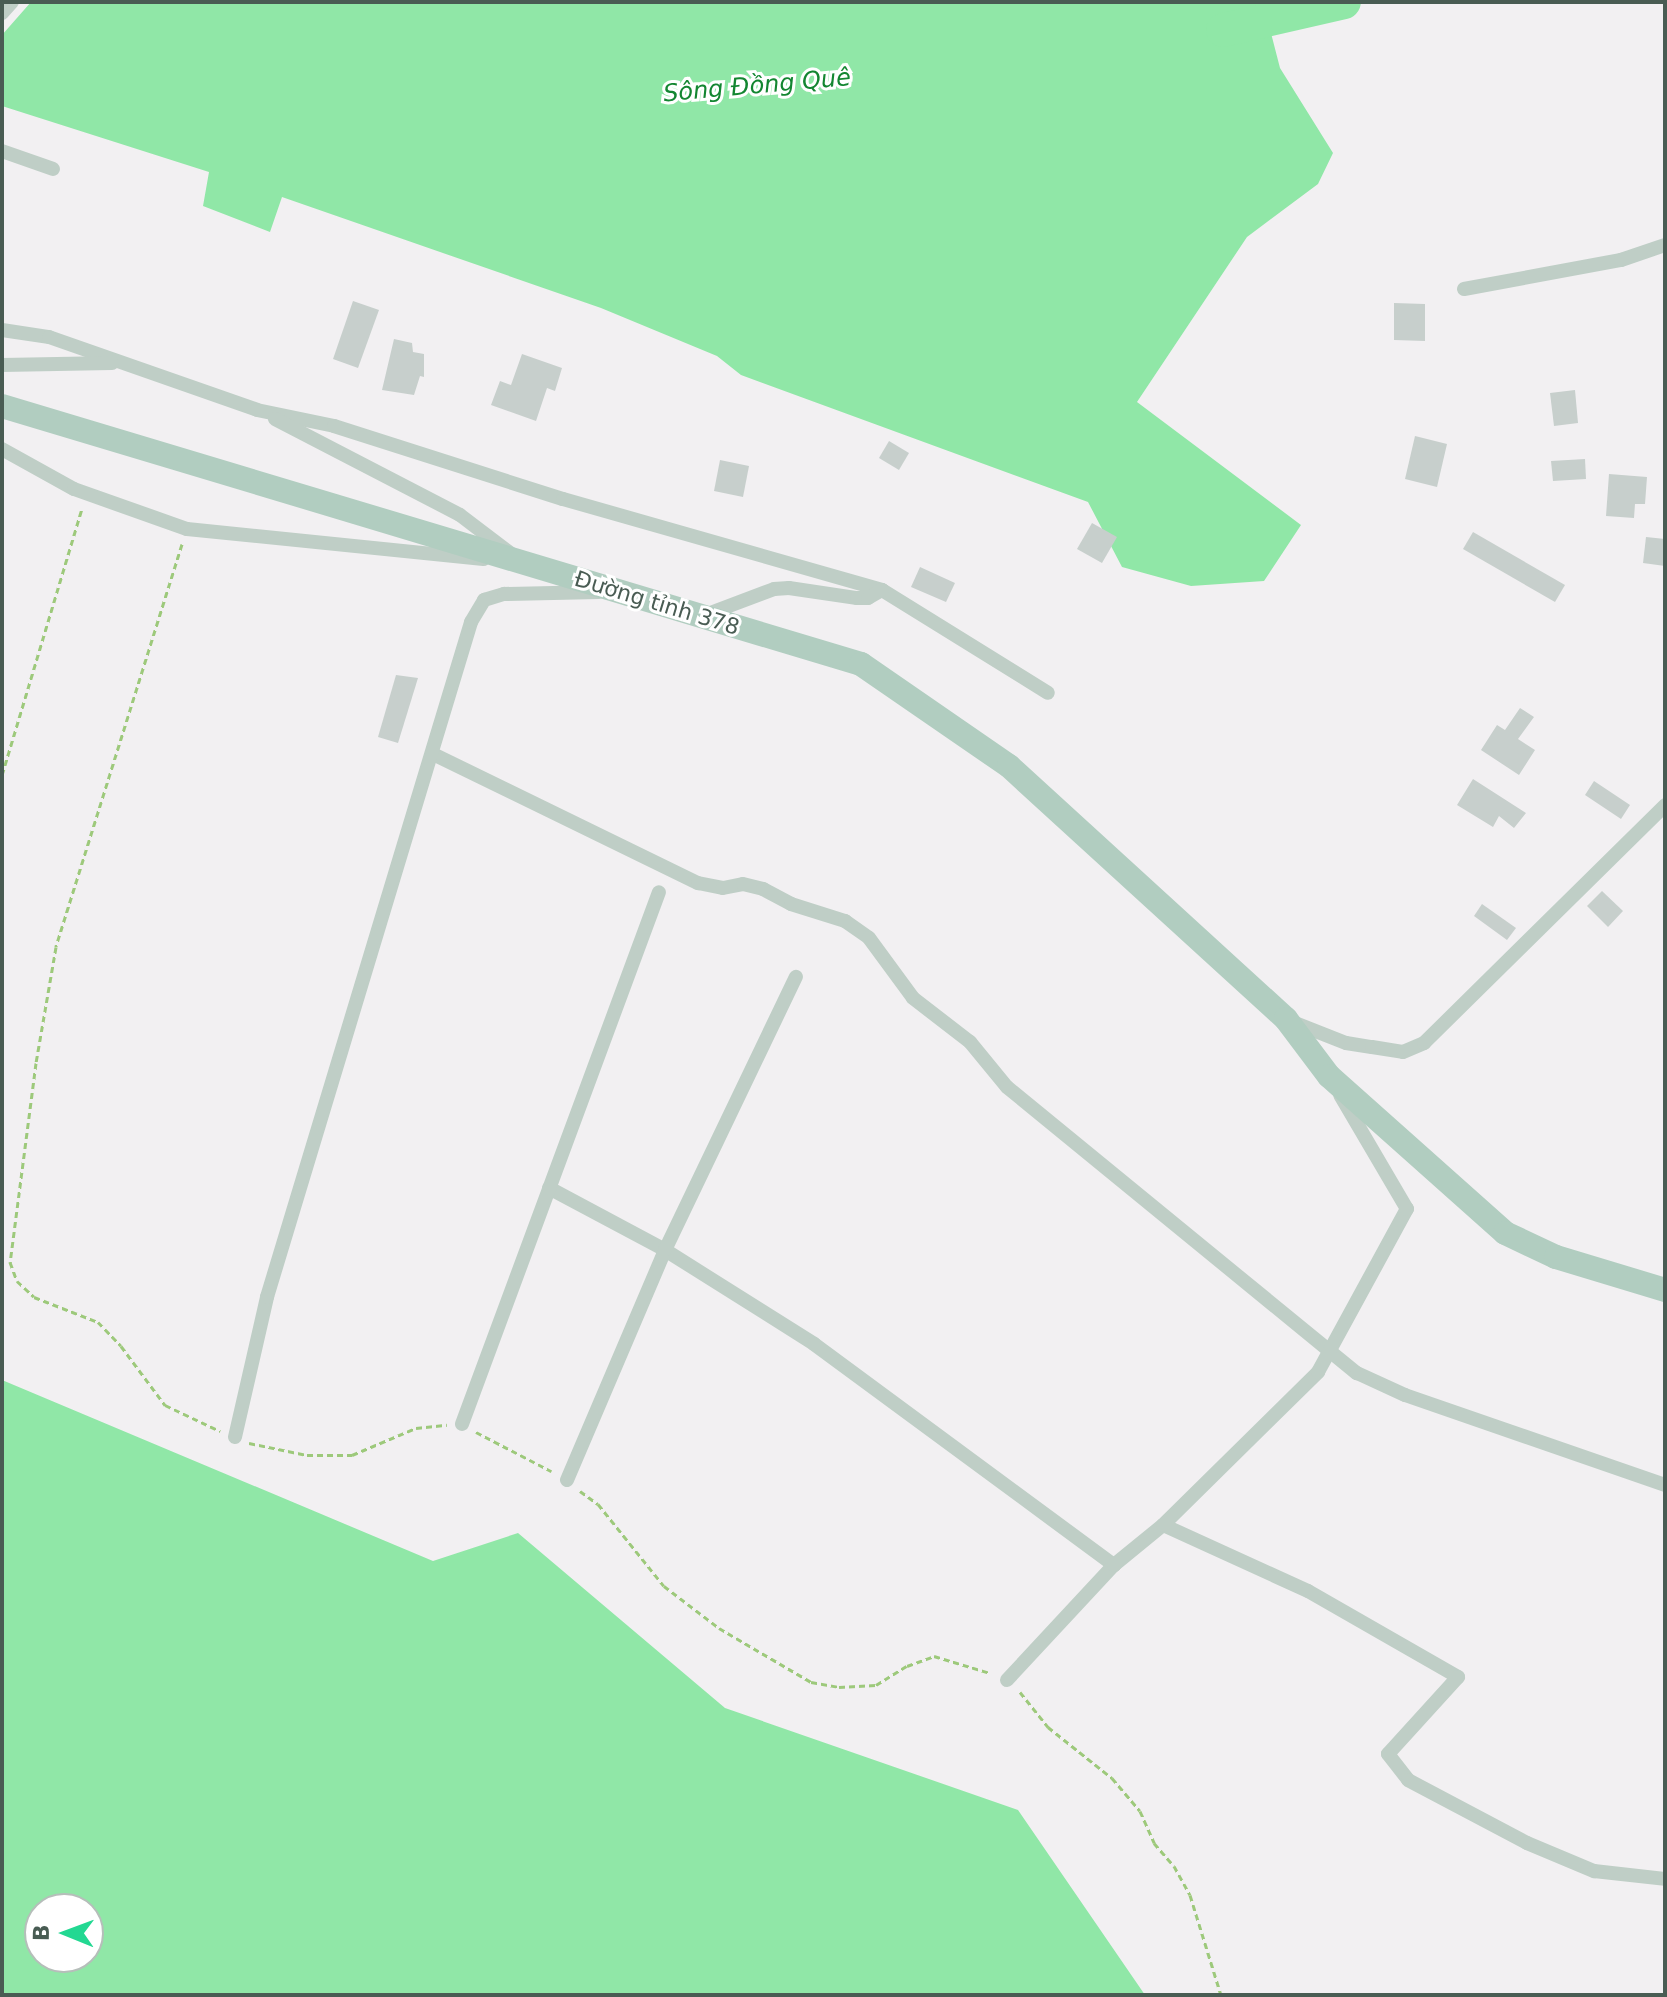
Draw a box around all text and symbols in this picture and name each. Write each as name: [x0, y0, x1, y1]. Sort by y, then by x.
water label: Sông Đồng Quê: [662, 63, 852, 109]
street label: Đường tỉnh 378: [571, 565, 743, 641]
north arrow: [24, 1893, 104, 1973]
text: B: [29, 1924, 54, 1941]

